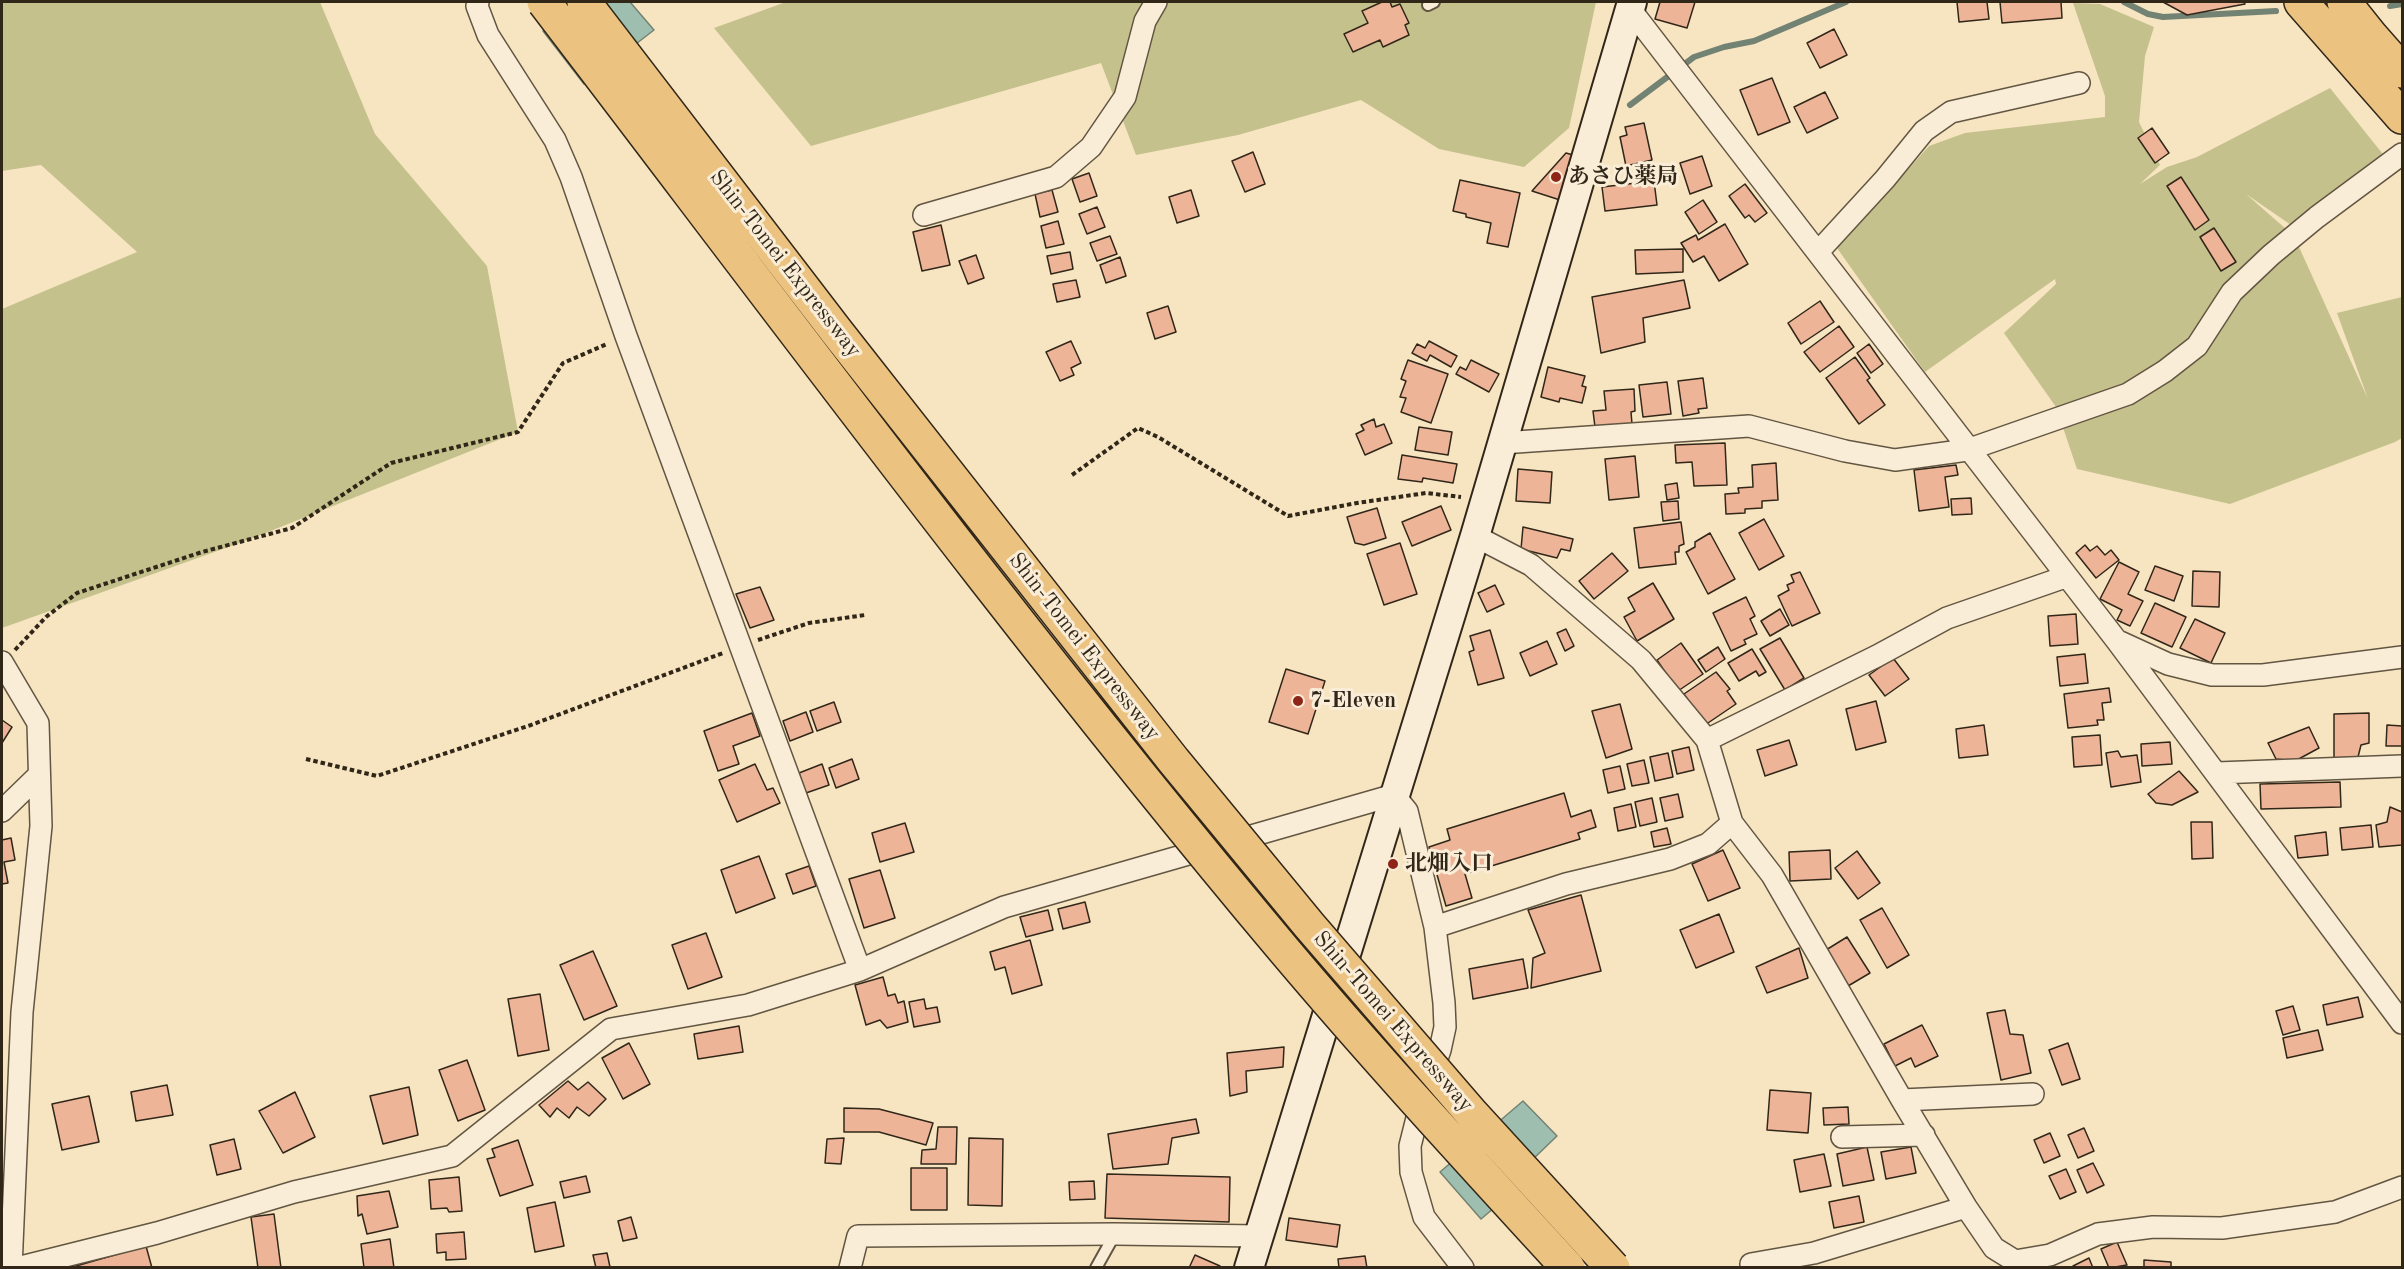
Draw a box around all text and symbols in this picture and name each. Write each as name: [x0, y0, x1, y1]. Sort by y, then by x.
place label: あさひ薬局: [1568, 164, 1678, 190]
street label: Shin-Tomei Expressway: [703, 165, 867, 363]
marker: あさひ薬局: [1549, 170, 1563, 184]
street label: Shin-Tomei Expressway: [1002, 548, 1166, 746]
place label: 7-Eleven: [1310, 688, 1396, 714]
marker: 7-Eleven: [1291, 694, 1305, 708]
place label: 北畑入口: [1405, 851, 1493, 877]
marker: 北畑入口: [1386, 857, 1400, 871]
street label: Shin-Tomei Expressway: [1307, 926, 1479, 1118]

